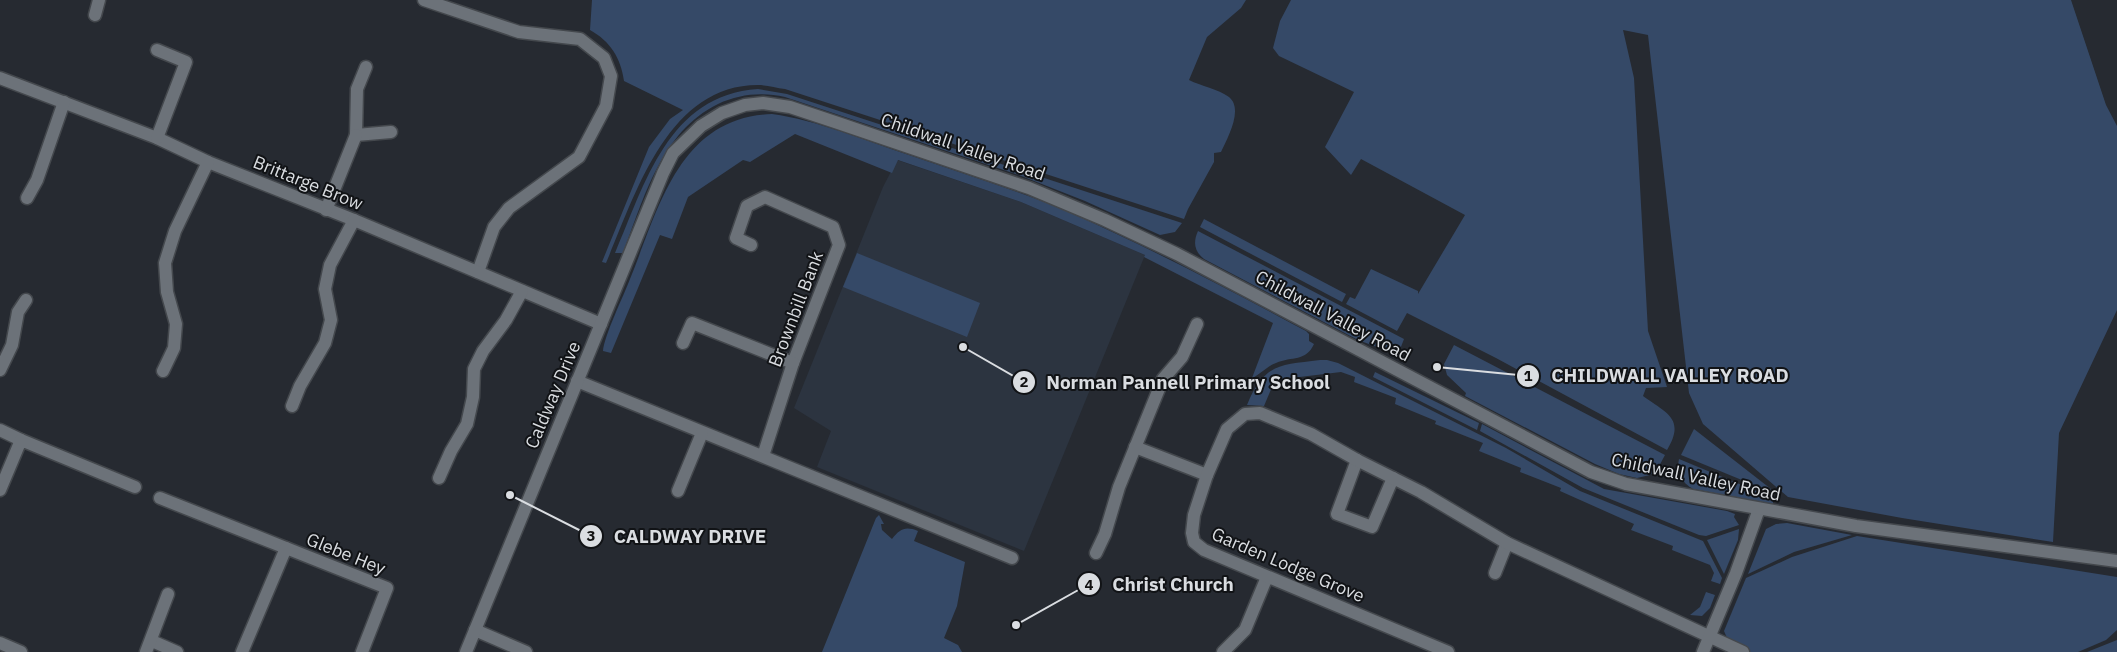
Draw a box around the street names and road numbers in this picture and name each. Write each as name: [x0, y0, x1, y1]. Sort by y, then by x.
street label: Childwall Valley Road: [878, 108, 1049, 185]
street label: Brittarge Brow: [250, 150, 367, 215]
street label: Brownbill Bank: [763, 247, 828, 370]
street label: Childwall Valley Road: [1252, 265, 1415, 366]
street label: Caldway Drive: [520, 338, 586, 452]
street label: Childwall Valley Road: [1609, 447, 1783, 506]
street label: Garden Lodge Grove: [1208, 522, 1368, 607]
street label: Glebe Hey: [303, 527, 389, 580]

